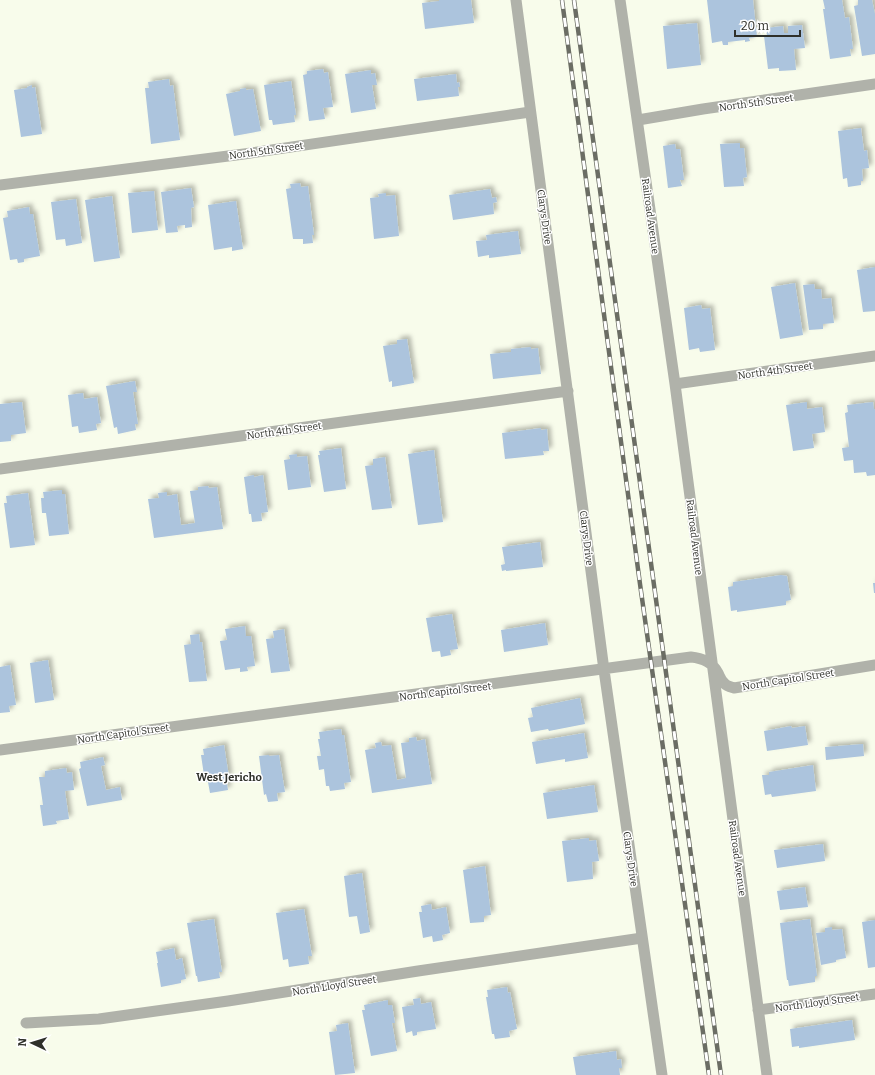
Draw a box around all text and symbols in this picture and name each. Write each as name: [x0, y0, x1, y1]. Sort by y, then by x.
scale bar: [735, 12, 800, 38]
text: 20 m: [741, 19, 770, 33]
street label: North 5th Street: [718, 92, 794, 114]
street label: North 5th Street: [228, 140, 304, 162]
street label: Railroad Avenue: [639, 178, 661, 255]
street label: Clarys Drive: [534, 189, 554, 245]
street label: North 4th Street: [737, 360, 814, 382]
street label: North 4th Street: [246, 420, 323, 442]
street label: Railroad Avenue: [683, 499, 705, 576]
street label: Clarys Drive: [577, 510, 595, 566]
street label: North Capitol Street: [741, 667, 835, 693]
street label: North Capitol Street: [398, 680, 492, 704]
street label: North Capitol Street: [76, 722, 170, 746]
district label: West Jericho: [196, 771, 262, 784]
street label: Railroad Avenue: [726, 820, 748, 897]
street label: Clarys Drive: [620, 831, 640, 887]
street label: North Lloyd Street: [291, 973, 377, 999]
street label: North Lloyd Street: [774, 991, 860, 1015]
north arrow: [12, 1023, 52, 1063]
text: N: [16, 1037, 29, 1047]

